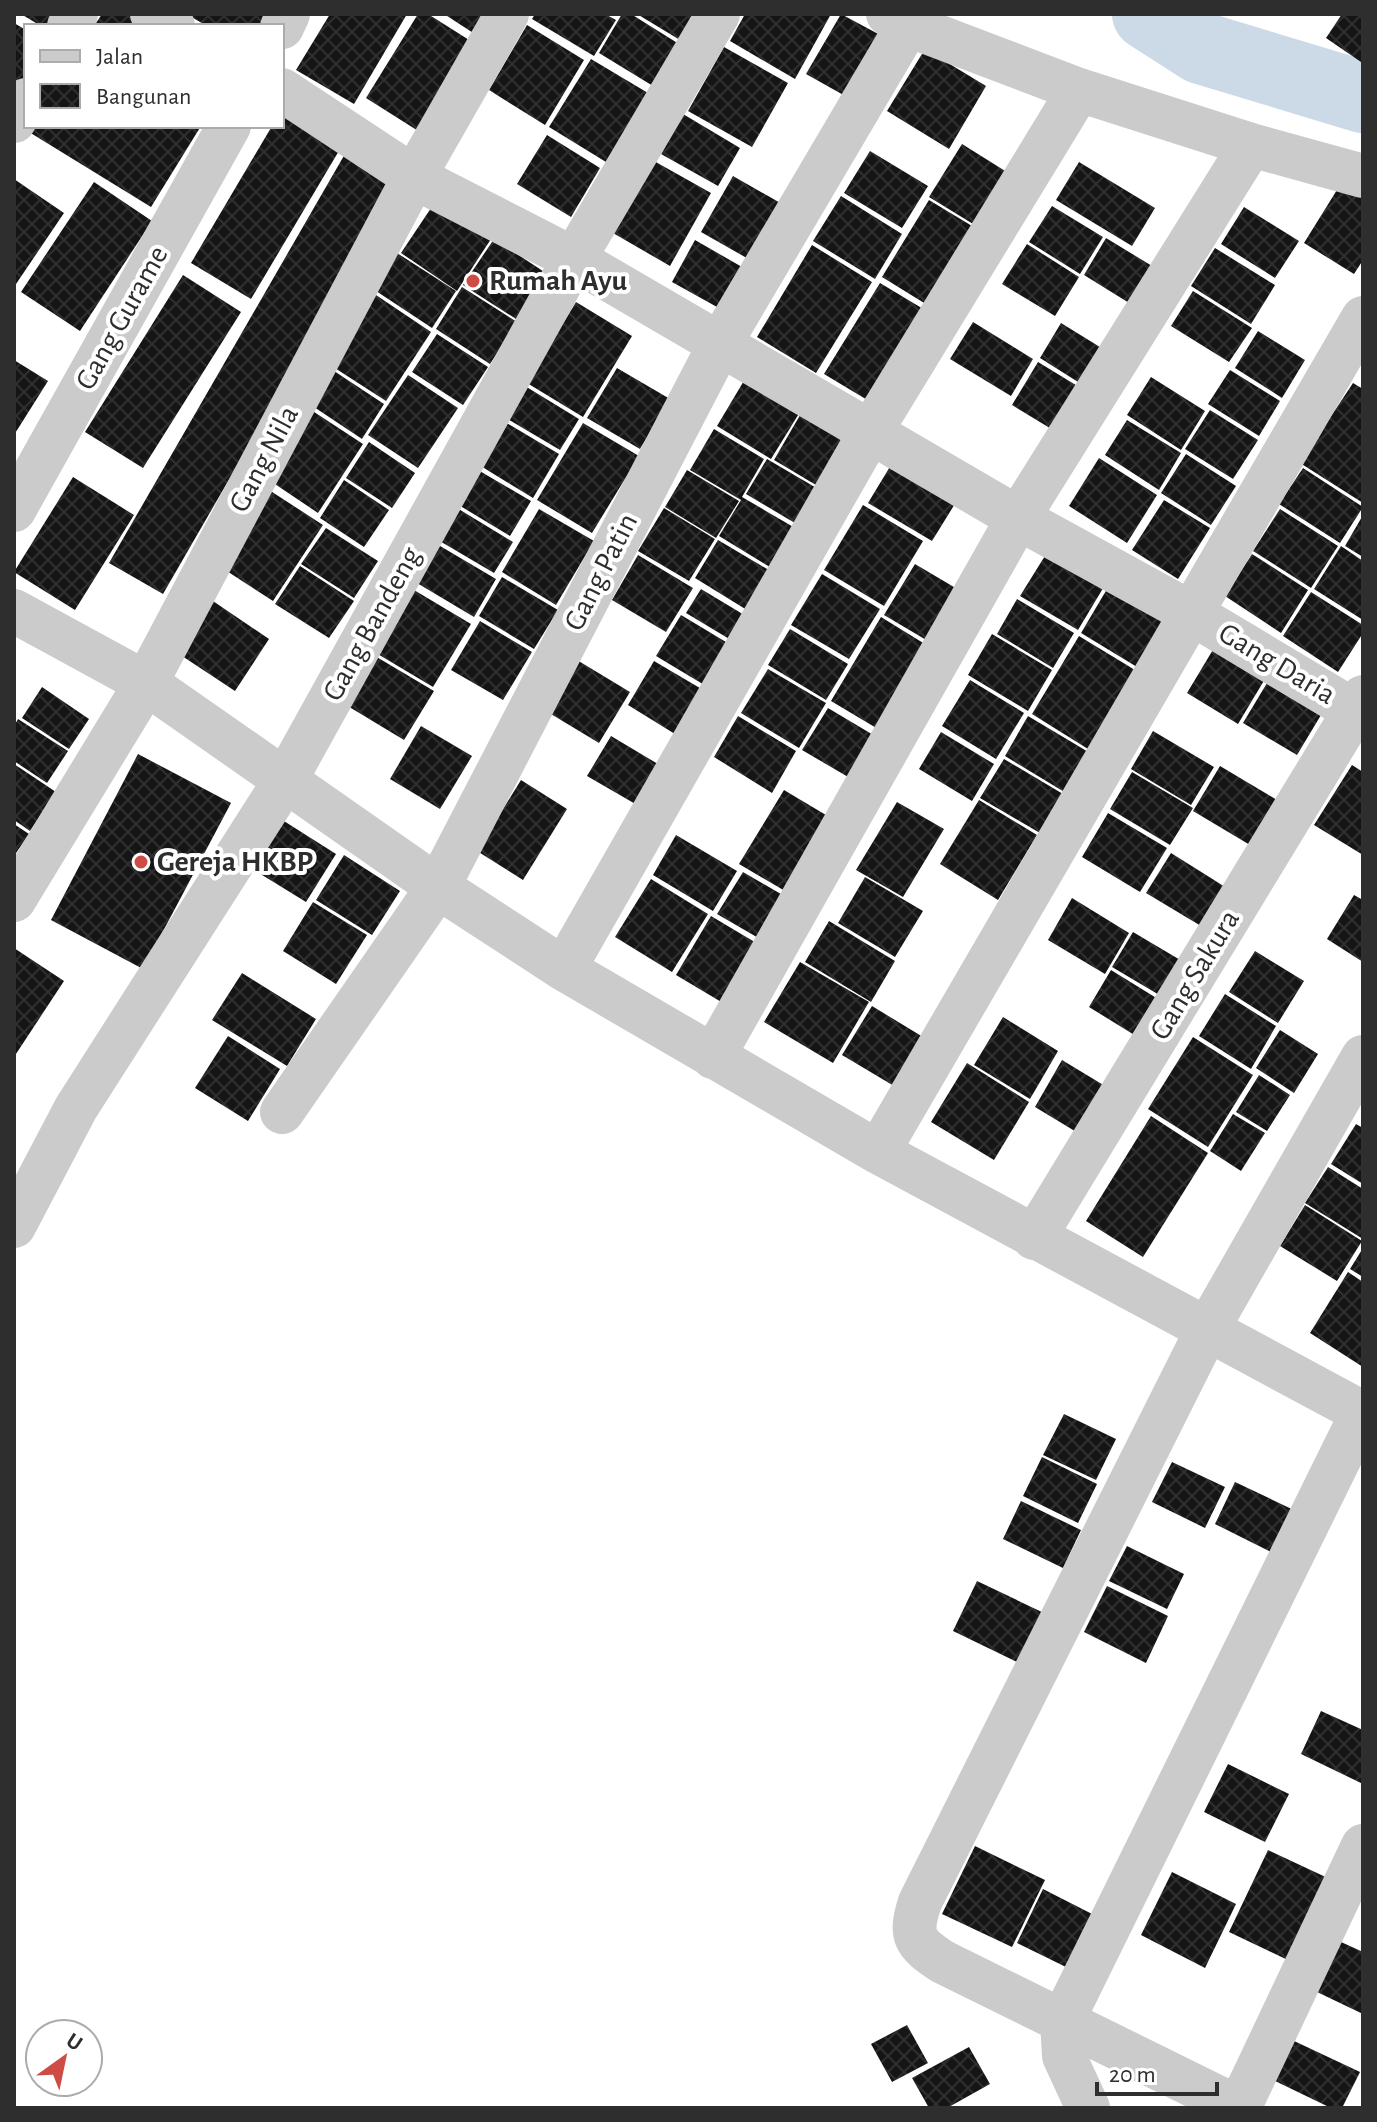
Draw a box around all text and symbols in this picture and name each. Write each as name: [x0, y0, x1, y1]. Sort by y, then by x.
legend: [24, 24, 284, 128]
text: Jalan: [96, 45, 143, 69]
text: Bangunan: [96, 85, 191, 109]
street label: Gang Gurame: [70, 241, 174, 395]
place label: Rumah Ayu: [489, 266, 628, 296]
marker: Rumah Ayu: [464, 272, 482, 290]
street label: Gang Nila: [224, 401, 304, 517]
street label: Gang Patin: [559, 508, 643, 636]
street label: Gang Bandeng: [317, 542, 427, 706]
street label: Gang Daria: [1214, 618, 1340, 710]
place label: Gereja HKBP: [157, 847, 313, 877]
marker: Gereja HKBP: [132, 853, 150, 871]
street label: Gang Sakura: [1145, 905, 1245, 1045]
north arrow: [24, 2018, 104, 2098]
text: U: [62, 2029, 86, 2055]
scale bar: [1097, 2046, 1217, 2096]
text: 20 m: [1109, 2063, 1156, 2087]

